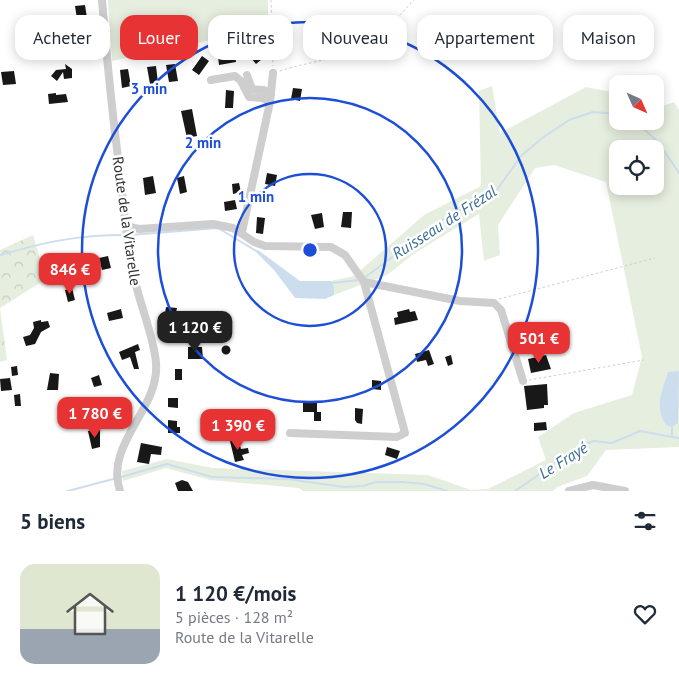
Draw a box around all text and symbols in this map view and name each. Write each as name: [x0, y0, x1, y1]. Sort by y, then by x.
chip: Acheter: [15, 15, 110, 60]
chip: Louer: [120, 15, 198, 60]
chip: Filtres: [208, 15, 293, 60]
chip: Nouveau: [303, 15, 407, 60]
chip: Appartement: [417, 15, 553, 60]
chip: Maison: [563, 15, 654, 60]
north arrow: [609, 75, 664, 130]
map controls: [609, 75, 664, 195]
text: 3 min: [131, 79, 167, 98]
text: 2 min: [185, 133, 221, 152]
button: locate: [609, 140, 664, 195]
street label: Route de la Vitarelle: [109, 155, 145, 287]
water label: Ruisseau de Frézal: [388, 180, 501, 263]
text: 1 min: [238, 187, 274, 206]
centre of rings: [301, 241, 319, 259]
pin: 846 €: [35, 252, 105, 295]
text: 846 €: [50, 259, 90, 279]
pin: 1 120 €: [149, 310, 241, 353]
text: 1 120 €: [168, 317, 222, 337]
pin: 501 €: [504, 322, 574, 364]
text: 501 €: [519, 328, 559, 348]
pin: 1 780 €: [49, 396, 141, 439]
text: 1 780 €: [68, 403, 122, 423]
pin: 1 390 €: [192, 408, 284, 451]
text: 1 390 €: [211, 415, 265, 435]
water label: Le Frayé: [535, 437, 592, 483]
icon: filters: [631, 507, 659, 535]
text: 5 biens: [20, 508, 85, 535]
text: 1 120 €/mois: [175, 580, 296, 607]
icon: home: [60, 584, 120, 644]
icon: heart: [631, 600, 659, 628]
text: 5 pièces · 128 m²: [175, 607, 293, 627]
text: Route de la Vitarelle: [175, 627, 314, 647]

